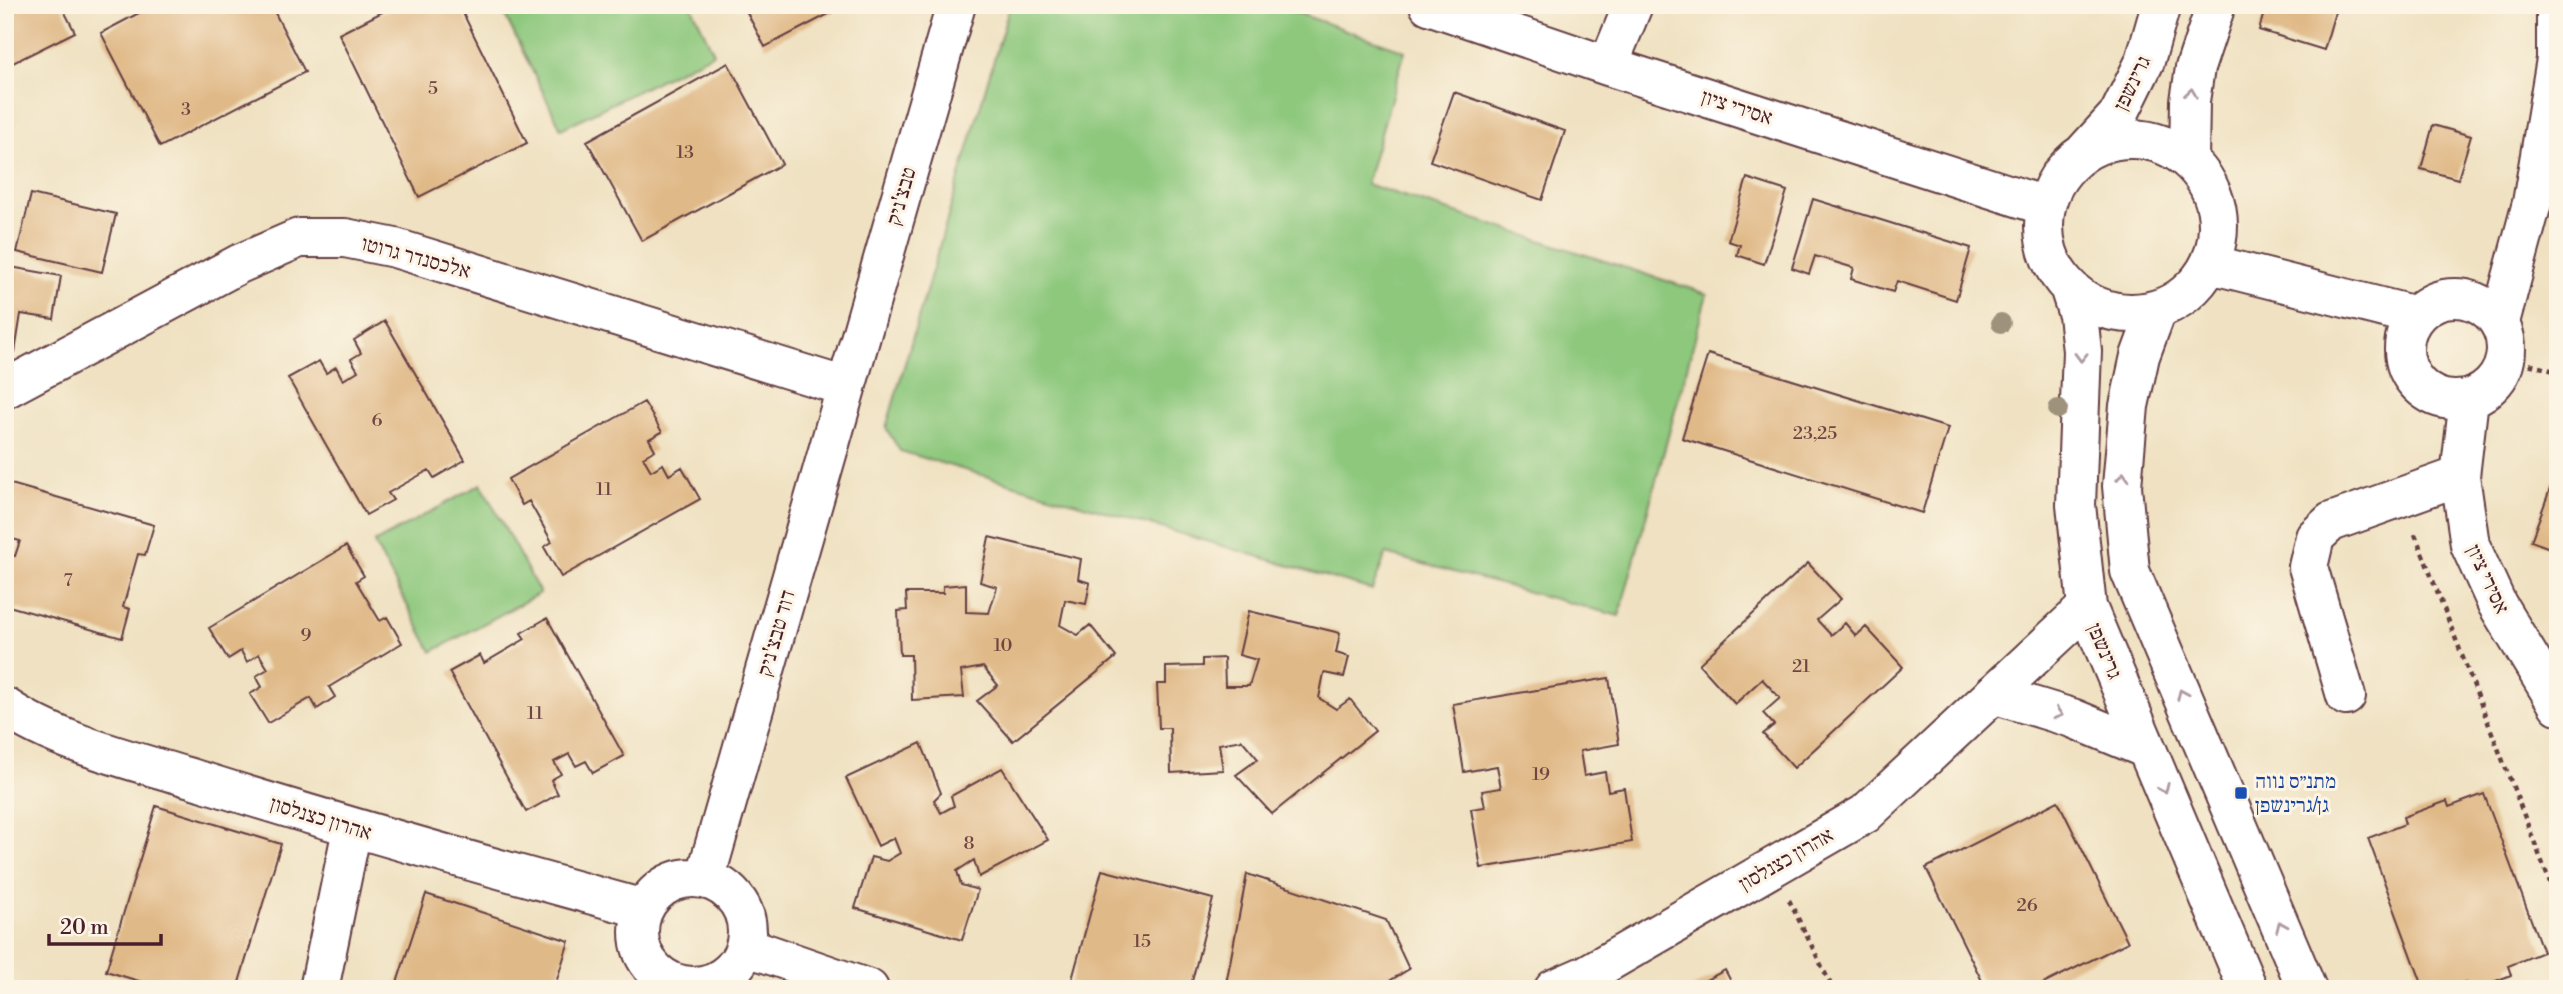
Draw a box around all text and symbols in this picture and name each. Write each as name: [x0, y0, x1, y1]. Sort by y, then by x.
street label: גרינשפן: [2108, 52, 2157, 115]
house number: 5: [428, 77, 438, 100]
street label: אסירי ציון: [1698, 84, 1776, 132]
one-way arrow: [2184, 87, 2199, 99]
house number: 3: [181, 98, 191, 121]
house number: 13: [676, 141, 694, 164]
street label: טבצ'ניק: [881, 164, 923, 228]
street label: אלכסנדר גרוטו: [358, 231, 473, 285]
one-way arrow: [2073, 352, 2089, 363]
house number: 6: [372, 409, 383, 432]
house number: 23,25: [1793, 422, 1837, 445]
one-way arrow: [2116, 472, 2131, 483]
house number: 11: [596, 478, 612, 501]
street label: אסירי ציון: [2460, 541, 2514, 618]
house number: 7: [63, 569, 73, 592]
street label: דוד טבצ'ניק: [752, 587, 802, 679]
street label: גרינשפן: [2081, 620, 2127, 683]
house number: 9: [301, 624, 312, 647]
house number: 10: [993, 634, 1013, 657]
house number: 21: [1792, 655, 1810, 678]
one-way arrow: [2177, 689, 2191, 701]
house number: 11: [527, 702, 543, 725]
one-way arrow: [2052, 706, 2064, 721]
house number: 19: [1532, 763, 1550, 786]
place label: מתנ״ס נווה גן/גרינשפן: [2255, 769, 2336, 819]
one-way arrow: [2156, 782, 2170, 794]
marker: מתנ״ס נווה גן/גרינשפן: [2233, 785, 2249, 801]
street label: אהרון כצנלסון: [267, 791, 375, 847]
street label: אהרון כצנלסון: [1735, 822, 1838, 897]
house number: 8: [963, 832, 975, 855]
house number: 26: [2016, 894, 2038, 917]
scale bar: [49, 903, 161, 947]
text: 20 m: [60, 915, 109, 941]
one-way arrow: [2275, 921, 2289, 933]
house number: 15: [1133, 930, 1151, 953]

